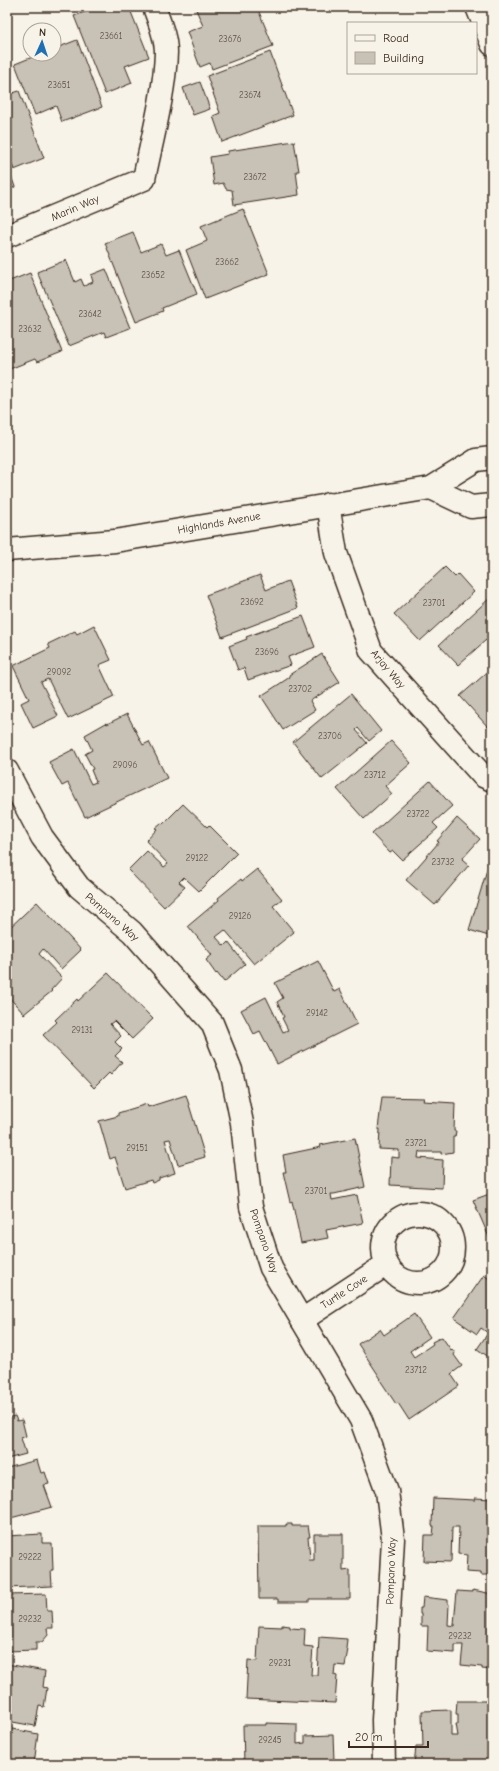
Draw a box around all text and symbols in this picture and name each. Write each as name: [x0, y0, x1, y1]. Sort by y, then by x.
north arrow: [22, 22, 62, 62]
legend: [347, 22, 477, 74]
text: N: [39, 26, 46, 39]
house number: 23661: [100, 31, 123, 41]
text: Road: [383, 31, 409, 45]
house number: 23676: [218, 34, 242, 44]
text: Building: [383, 51, 424, 65]
house number: 23651: [48, 80, 71, 90]
house number: 23674: [239, 90, 261, 100]
house number: 23672: [243, 172, 267, 182]
street label: Marin Way: [49, 192, 101, 224]
house number: 23662: [215, 257, 239, 267]
house number: 23652: [141, 270, 165, 280]
house number: 23642: [78, 309, 102, 319]
house number: 23632: [18, 324, 42, 334]
street label: Highlands Avenue: [177, 509, 262, 537]
house number: 23692: [240, 597, 264, 607]
house number: 23701: [423, 598, 446, 608]
house number: 23696: [255, 647, 279, 657]
street label: Arjay Way: [368, 647, 408, 691]
house number: 29092: [47, 667, 72, 677]
house number: 23702: [288, 684, 312, 694]
house number: 23706: [318, 731, 342, 741]
house number: 29096: [113, 760, 137, 770]
house number: 23712: [364, 770, 386, 780]
house number: 23722: [407, 809, 430, 819]
house number: 29122: [186, 853, 209, 863]
house number: 23732: [432, 857, 455, 867]
street label: Pompano Way: [82, 890, 142, 944]
house number: 29126: [229, 911, 251, 921]
house number: 29142: [306, 1008, 328, 1018]
house number: 29131: [71, 1025, 93, 1035]
house number: 23721: [405, 1138, 427, 1148]
house number: 29151: [126, 1143, 148, 1153]
house number: 23701: [305, 1186, 328, 1196]
street label: Pompano Way: [247, 1207, 281, 1275]
street label: Turtle Cove: [318, 1272, 370, 1312]
house number: 23712: [405, 1365, 427, 1375]
street label: Pompano Way: [383, 1537, 399, 1605]
house number: 29222: [18, 1552, 42, 1562]
house number: 29232: [18, 1614, 42, 1624]
house number: 29232: [448, 1631, 472, 1641]
house number: 29231: [269, 1658, 292, 1668]
scale bar: [349, 1723, 428, 1749]
text: 20 m: [355, 1730, 383, 1744]
house number: 29245: [258, 1735, 282, 1745]

